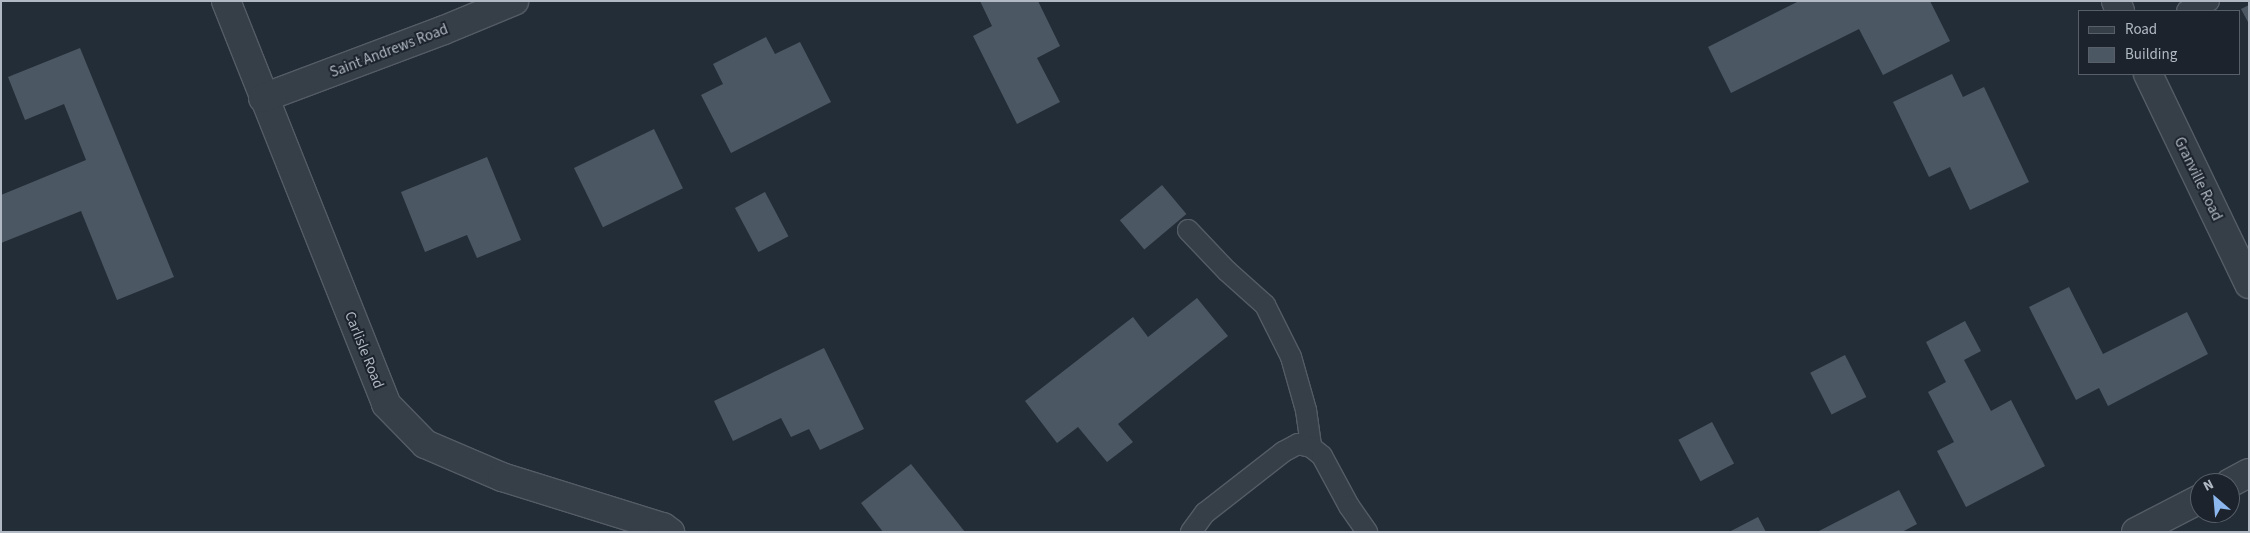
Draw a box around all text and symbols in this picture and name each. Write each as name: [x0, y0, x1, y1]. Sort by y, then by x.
legend: [2078, 10, 2240, 75]
text: Road: [2125, 19, 2157, 40]
street label: Saint Andrews Road: [327, 20, 451, 82]
text: Building: [2125, 44, 2177, 65]
street label: Granville Road: [2170, 134, 2226, 224]
street label: Carlisle Road: [340, 309, 388, 391]
north arrow: [2190, 473, 2240, 523]
text: N: [2200, 475, 2217, 497]

